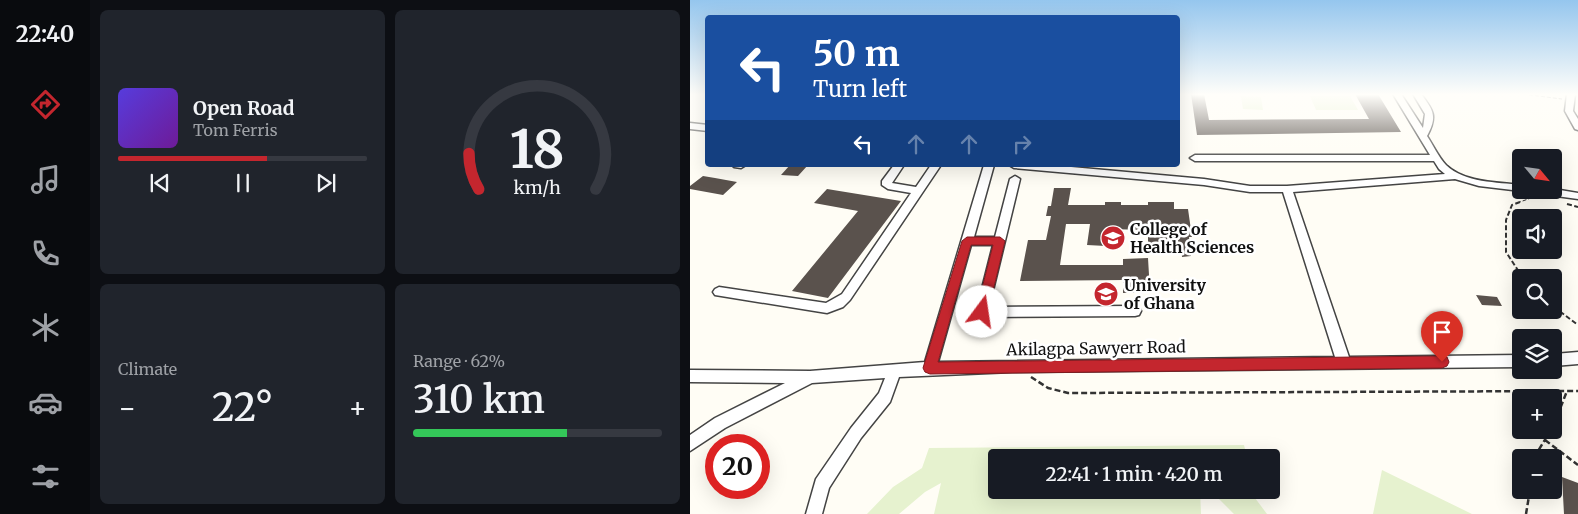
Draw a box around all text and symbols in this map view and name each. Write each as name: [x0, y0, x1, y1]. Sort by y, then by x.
text: 22:40: [16, 20, 74, 48]
text: 50 m: [813, 32, 900, 76]
icon: left: [730, 35, 795, 100]
text: Turn left: [813, 75, 907, 103]
icon: directions: [28, 87, 63, 122]
text: Open Road: [193, 96, 295, 120]
text: 18: [510, 117, 565, 182]
text: Tom Ferris: [193, 120, 278, 140]
icon: left: [849, 130, 877, 158]
icon: ahead: [902, 130, 930, 158]
icon: ahead: [955, 130, 983, 158]
icon: right: [1008, 130, 1036, 158]
north arrow: [1512, 149, 1562, 199]
map controls: [1512, 149, 1562, 499]
icon: music: [28, 162, 63, 197]
icon: previous: [146, 169, 174, 197]
icon: pause: [229, 169, 257, 197]
icon: next: [312, 169, 340, 197]
text: km/h: [514, 176, 561, 199]
button: sound: [1512, 209, 1562, 259]
place label: College of Health Sciences: [1130, 219, 1254, 257]
school or university icon: College of Health Sciences: [1100, 225, 1126, 251]
icon: phone: [28, 236, 63, 271]
button: search: [1512, 269, 1562, 319]
place label: University of Ghana: [1124, 275, 1207, 313]
school or university icon: University of Ghana: [1093, 281, 1119, 307]
position arrow: [955, 285, 1007, 337]
icon: climate: [28, 310, 63, 345]
pin: [1421, 311, 1463, 362]
icon: arrive: [1428, 318, 1456, 346]
button: layers: [1512, 329, 1562, 379]
street label: Akilagpa Sawyerr Road: [1005, 336, 1186, 360]
text: Range · 62%: [413, 351, 505, 371]
text: Climate: [118, 359, 177, 379]
text: 310 km: [413, 376, 545, 423]
text: 22°: [212, 384, 273, 431]
icon: car: [28, 385, 63, 420]
button: +: [1512, 389, 1562, 439]
text: −: [118, 390, 137, 426]
text: +: [348, 390, 367, 426]
speed limit sign: 20: [705, 434, 770, 499]
button: −: [1512, 449, 1562, 499]
icon: filters: [28, 459, 63, 494]
text: 22:41 · 1 min · 420 m: [1046, 462, 1222, 486]

